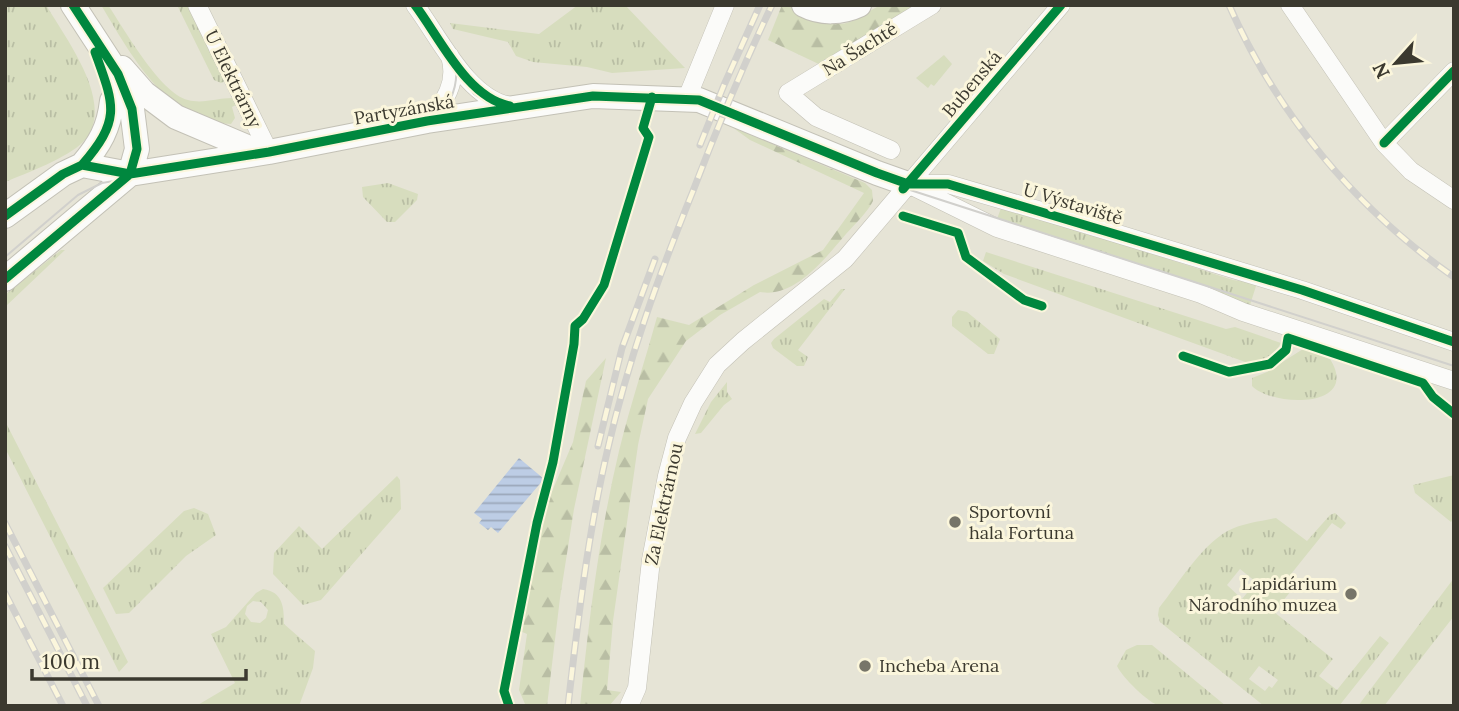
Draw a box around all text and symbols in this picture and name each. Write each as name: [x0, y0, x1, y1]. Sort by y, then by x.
street label: Na Šachtě: [818, 16, 902, 81]
street label: U Elektrárny: [200, 26, 267, 132]
north arrow: [1361, 28, 1431, 98]
street label: Bubenská: [937, 46, 1006, 122]
text: N: [1367, 58, 1395, 83]
street label: Partyzánská: [352, 89, 456, 130]
street label: U Výstaviště: [1021, 177, 1126, 230]
street label: Za Elektrárnou: [639, 440, 688, 567]
place label: Sportovní hala Fortuna: [969, 500, 1074, 544]
marker: Sportovní hala Fortuna: [947, 514, 963, 530]
place label: Lapidárium Národního muzea: [1188, 572, 1337, 616]
marker: Lapidárium Národního muzea: [1343, 586, 1359, 602]
scale bar: [32, 638, 245, 682]
text: 100 m: [42, 648, 100, 675]
place label: Incheba Arena: [879, 654, 999, 677]
marker: Incheba Arena: [857, 658, 873, 674]

